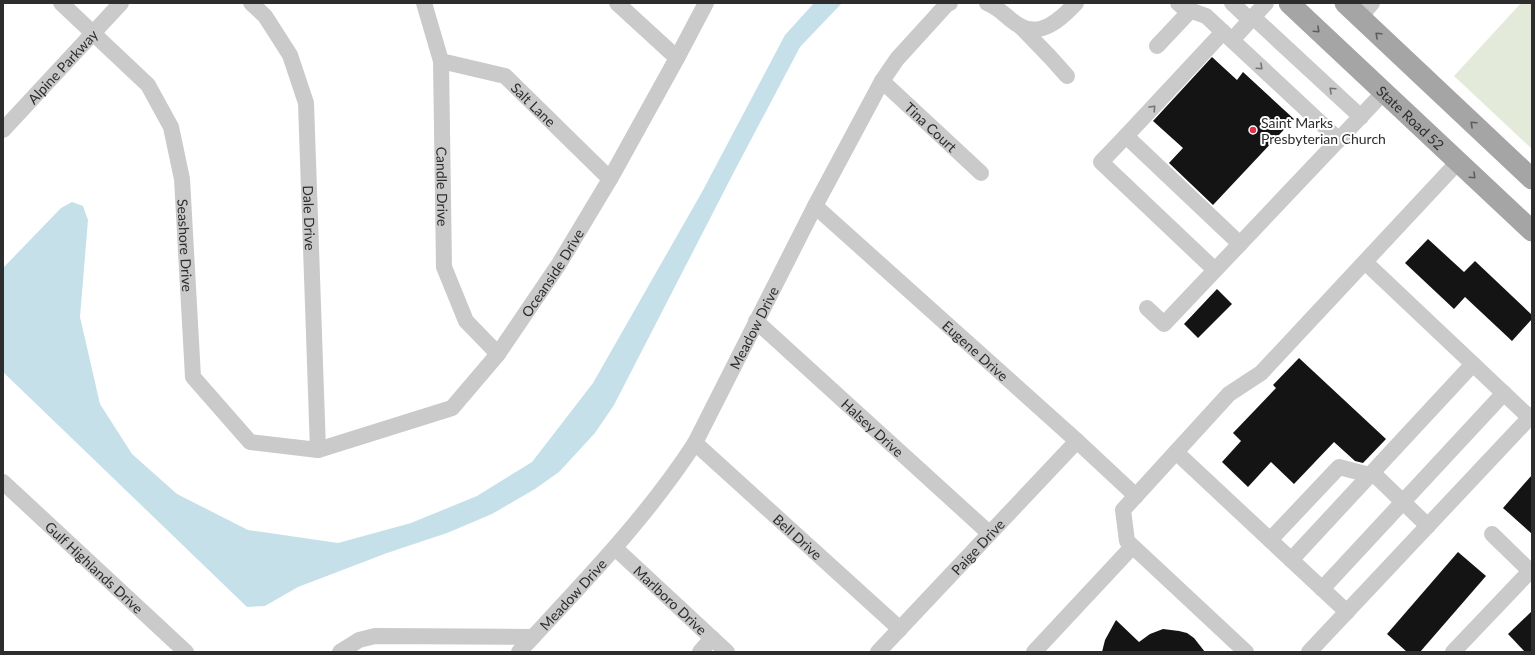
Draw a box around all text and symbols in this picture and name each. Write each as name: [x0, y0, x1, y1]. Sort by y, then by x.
street label: Alpine Parkway: [24, 25, 101, 107]
one-way arrow: [1312, 25, 1320, 32]
one-way arrow: [1375, 32, 1383, 39]
one-way arrow: [1255, 62, 1263, 69]
street label: Salt Lane: [508, 79, 560, 130]
street label: State Road 52: [1374, 82, 1448, 153]
one-way arrow: [1329, 87, 1337, 95]
street label: Tina Court: [901, 98, 961, 155]
one-way arrow: [1148, 105, 1155, 112]
place label: Saint Marks Presbyterian Church: [1261, 114, 1386, 147]
one-way arrow: [1470, 121, 1478, 128]
marker: Saint Marks Presbyterian Church: [1248, 125, 1258, 135]
street label: Candle Drive: [434, 147, 452, 227]
one-way arrow: [1468, 171, 1476, 179]
street label: Dale Drive: [300, 185, 320, 251]
street label: Seashore Drive: [175, 198, 197, 292]
street label: Oceanside Drive: [517, 225, 587, 320]
street label: Meadow Drive: [725, 283, 781, 372]
street label: Eugene Drive: [939, 316, 1012, 384]
street label: Halsey Drive: [838, 395, 907, 460]
street label: Bell Drive: [770, 510, 826, 563]
street label: Paige Drive: [947, 515, 1008, 578]
street label: Gulf Highlands Drive: [42, 517, 147, 617]
street label: Meadow Drive: [536, 555, 610, 633]
street label: Marlboro Drive: [631, 562, 711, 638]

